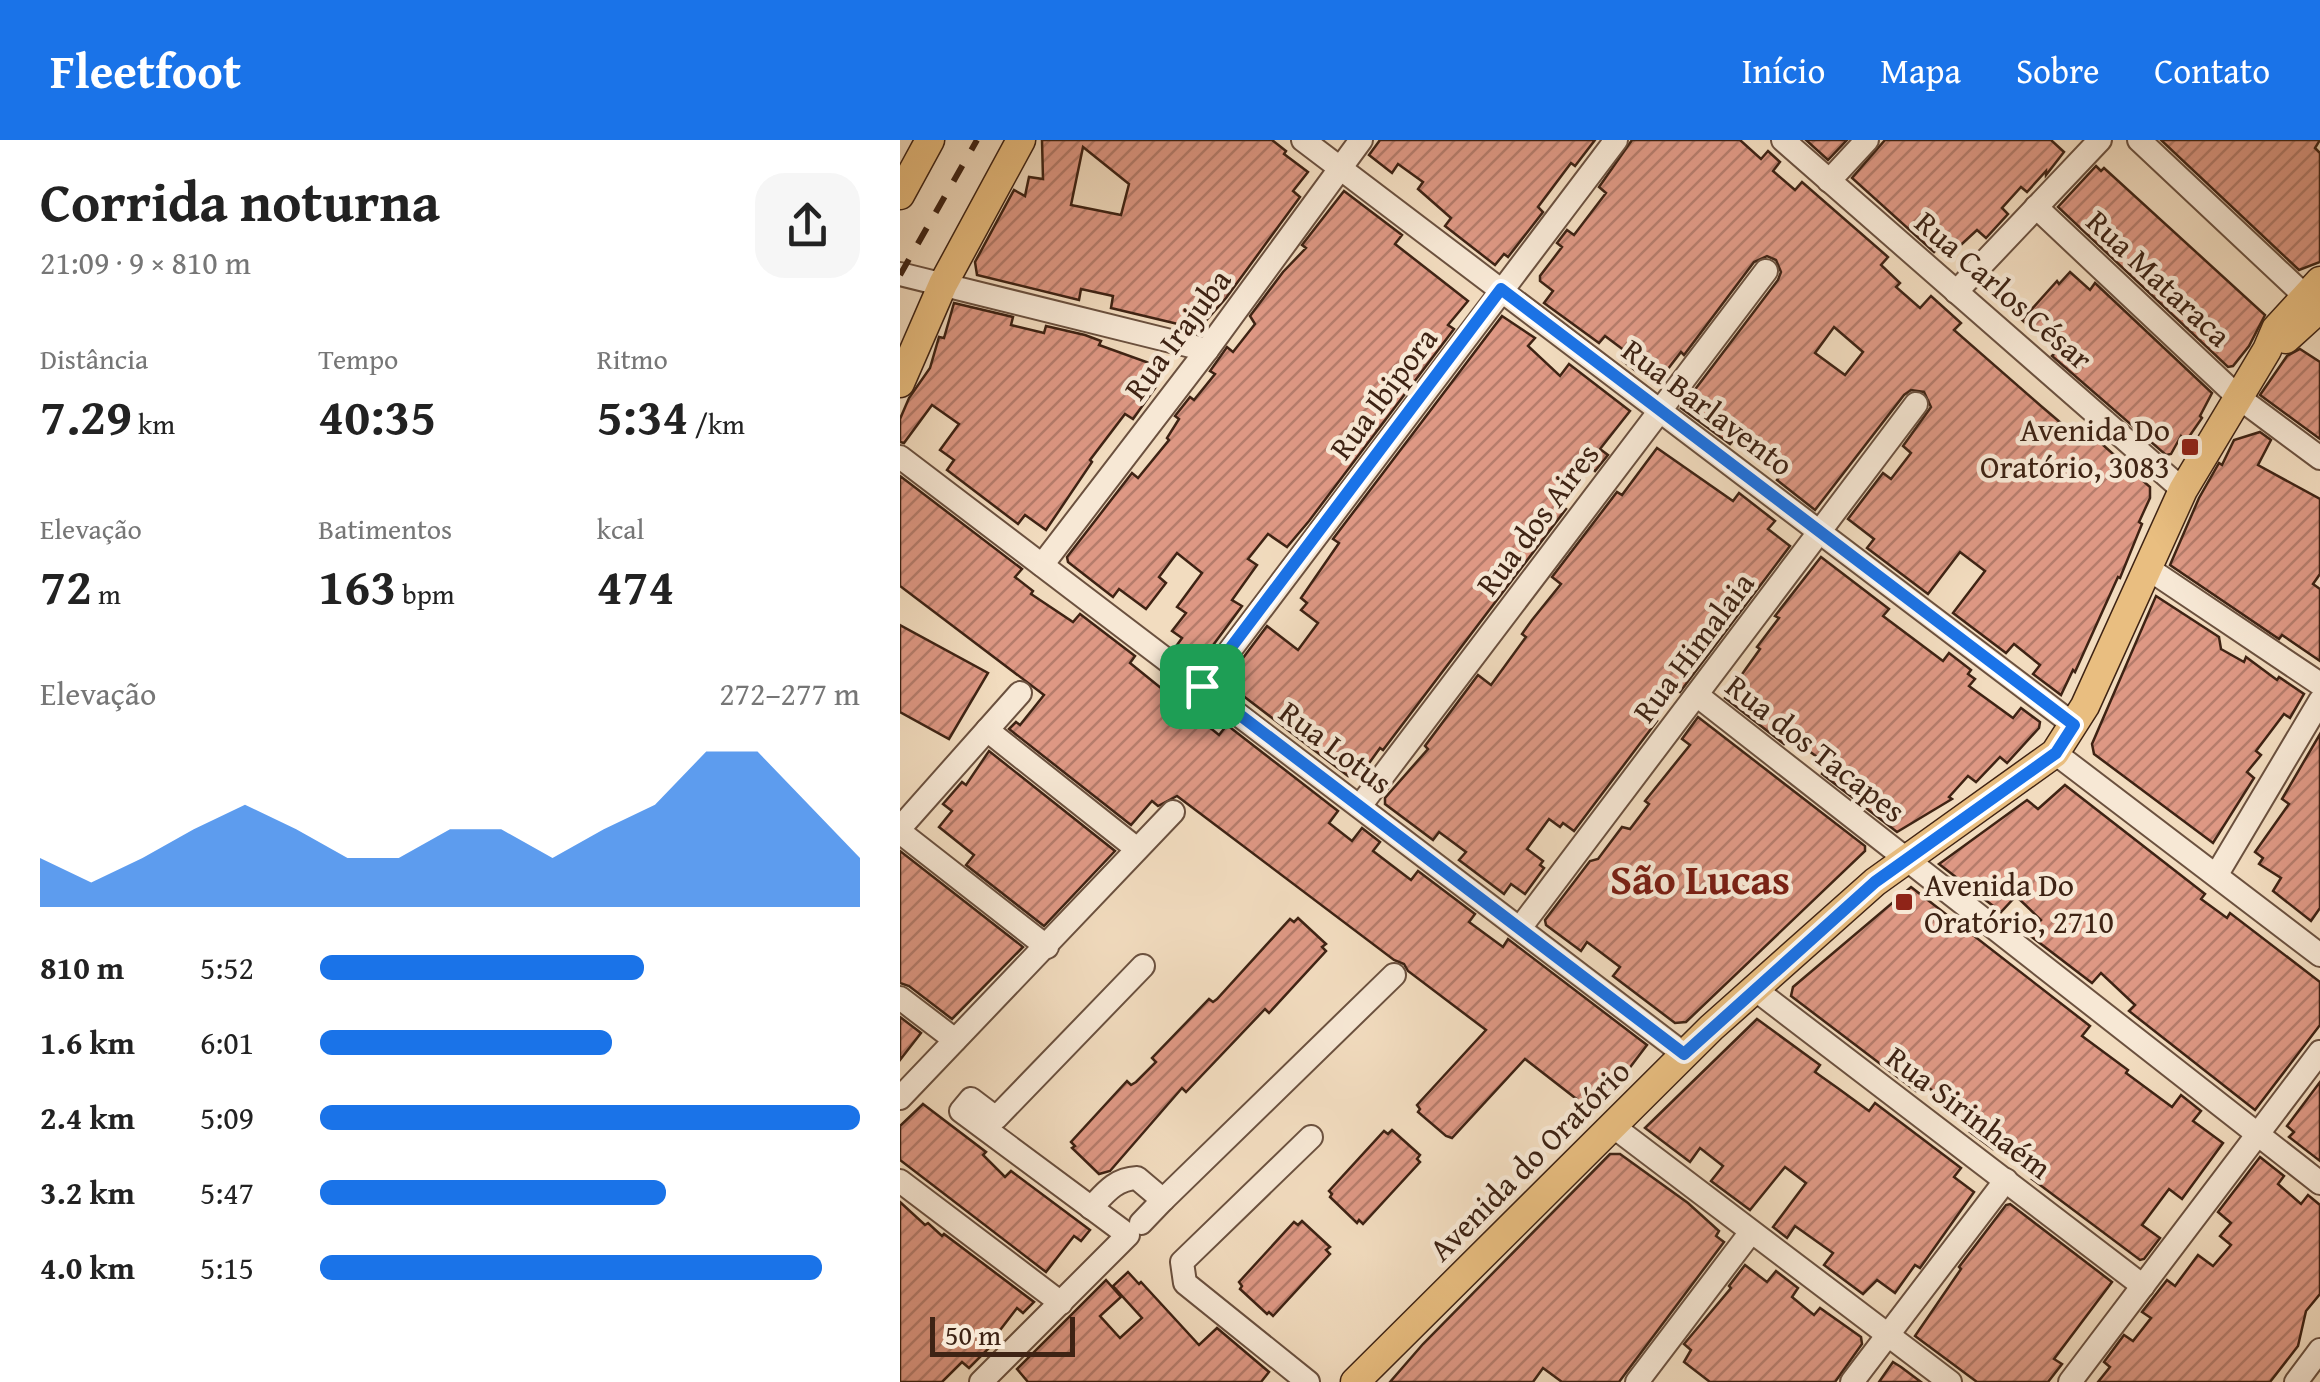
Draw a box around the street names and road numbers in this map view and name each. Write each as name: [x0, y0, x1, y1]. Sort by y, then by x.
street label: Rua Mataraca: [2076, 198, 2242, 358]
street label: Rua Carlos César: [1905, 199, 2103, 381]
street label: Rua Irajuba: [1112, 259, 1242, 409]
street label: Rua Ibipora: [1318, 317, 1448, 469]
street label: Rua Barlavento: [1612, 327, 1804, 487]
street label: Rua dos Aires: [1464, 433, 1610, 605]
street label: Rua Himalaia: [1621, 562, 1765, 732]
street label: Rua dos Tacapes: [1716, 663, 1916, 833]
street label: Rua Lotus: [1269, 689, 1403, 805]
street label: Rua Sirinhaém: [1876, 1034, 2062, 1190]
street label: Avenida do Oratório: [1418, 1049, 1640, 1271]

